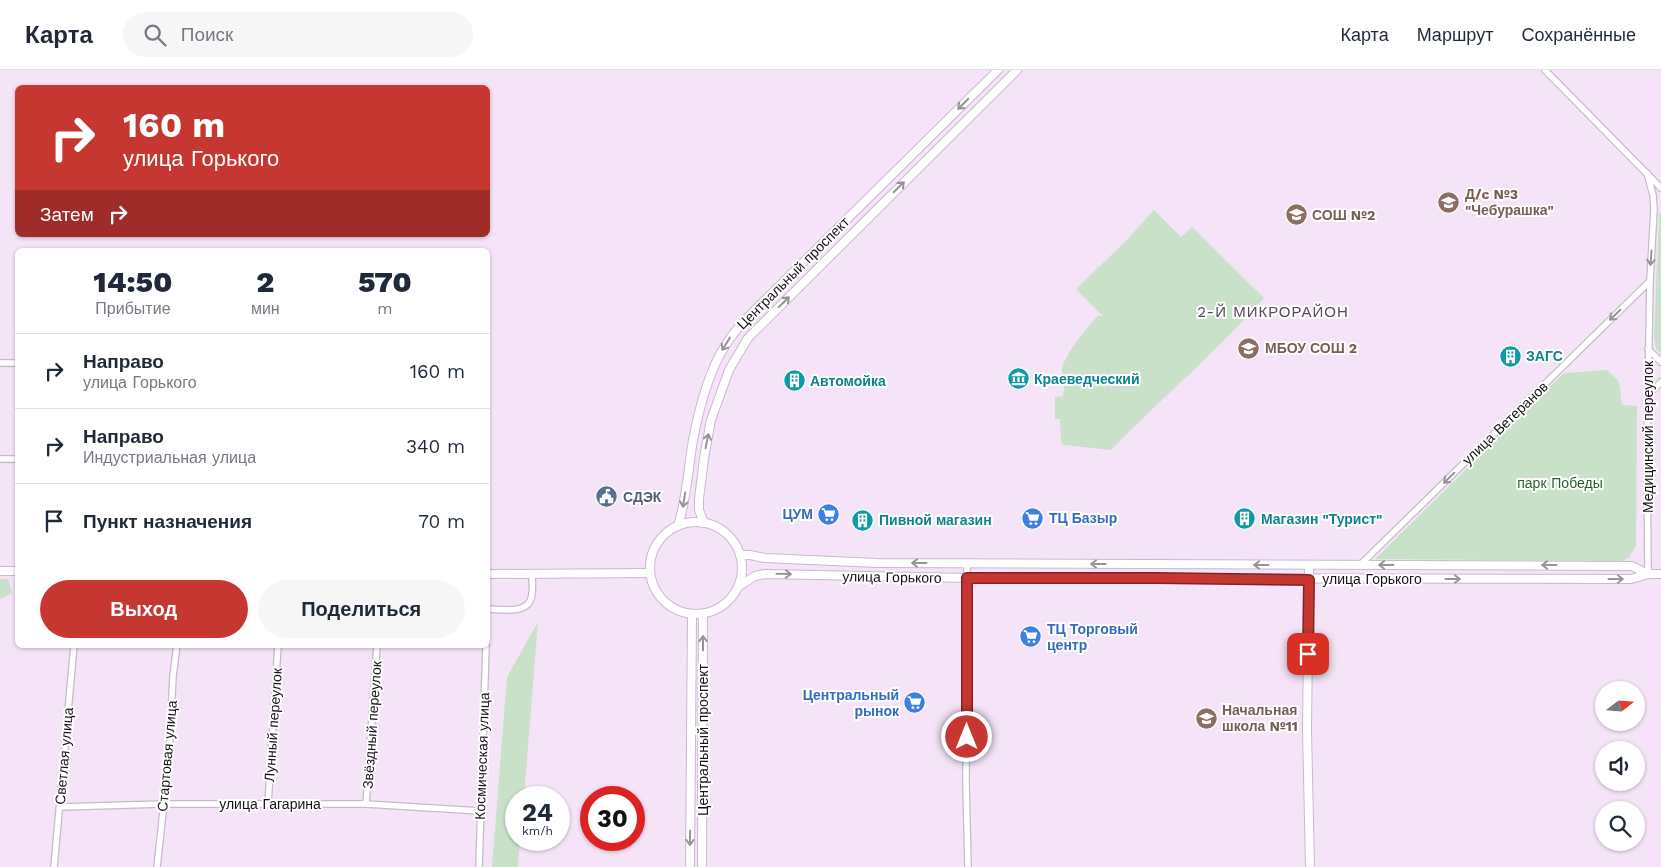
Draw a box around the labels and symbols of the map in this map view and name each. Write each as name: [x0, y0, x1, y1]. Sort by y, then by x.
one-way arrow: [957, 98, 969, 111]
one-way arrow: [893, 181, 905, 194]
place label: Д/c №3 "Чебурашка": [1465, 186, 1554, 218]
school or university icon: Д/c №3 "Чебурашка": [1437, 190, 1461, 214]
school or university icon: СОШ №2: [1284, 203, 1308, 227]
place label: СОШ №2: [1312, 207, 1375, 223]
street label: Центральный проспект: [734, 213, 853, 332]
one-way arrow: [1647, 250, 1656, 266]
one-way arrow: [778, 296, 790, 308]
district label: 2-Й МИКРОРАЙОН: [1197, 303, 1349, 321]
one-way arrow: [1608, 309, 1621, 321]
school or university icon: МБОУ СОШ 2: [1237, 336, 1261, 360]
one-way arrow: [721, 337, 731, 351]
place label: МБОУ СОШ 2: [1265, 340, 1357, 356]
building icon: ЗАГС: [1498, 344, 1522, 368]
place label: ЗАГС: [1526, 348, 1563, 364]
street label: Медицинский переулок: [1640, 360, 1656, 513]
museum icon: Краеведческий: [1006, 367, 1030, 391]
building icon: Автомойка: [782, 369, 806, 393]
place label: Краеведческий: [1034, 371, 1140, 387]
place label: Автомойка: [810, 373, 886, 389]
street label: улица Ветеранов: [1459, 378, 1551, 468]
one-way arrow: [703, 433, 712, 449]
one-way arrow: [1442, 472, 1455, 484]
park label: парк Победы: [1517, 475, 1603, 491]
public building icon: СДЭК: [595, 485, 619, 509]
place label: СДЭК: [623, 489, 662, 505]
one-way arrow: [679, 492, 689, 508]
supermarket icon: ЦУМ: [817, 502, 841, 526]
place label: ЦУМ: [782, 506, 813, 522]
supermarket icon: ТЦ Базыр: [1021, 506, 1045, 530]
building icon: Магазин "Турист": [1233, 507, 1257, 531]
building icon: Пивной магазин: [851, 508, 875, 532]
place label: ТЦ Базыр: [1049, 510, 1117, 526]
place label: Магазин "Турист": [1261, 511, 1382, 527]
place label: Пивной магазин: [879, 512, 992, 528]
one-way arrow: [911, 558, 927, 568]
one-way arrow: [1090, 559, 1106, 569]
one-way arrow: [1253, 560, 1269, 570]
one-way arrow: [1379, 560, 1395, 570]
one-way arrow: [1541, 560, 1558, 570]
street label: улица Горького: [842, 568, 942, 586]
one-way arrow: [776, 569, 792, 579]
street label: улица Горького: [1322, 571, 1422, 587]
one-way arrow: [1444, 574, 1461, 584]
one-way arrow: [1607, 574, 1623, 584]
place label: ТЦ Торговый центр: [1047, 621, 1138, 653]
supermarket icon: ТЦ Торговый центр: [1019, 625, 1043, 649]
pin: [1287, 633, 1329, 675]
one-way arrow: [698, 636, 708, 652]
street label: Звёздный переулок: [360, 660, 385, 789]
street label: Центральный проспект: [695, 663, 711, 816]
street label: Лунный переулок: [261, 667, 285, 783]
north arrow: [1595, 681, 1645, 731]
place label: Центральный рынок: [803, 687, 900, 719]
supermarket icon: Центральный рынок: [903, 691, 927, 715]
street label: Космическая улица: [472, 692, 492, 820]
street label: Стартовая улица: [154, 700, 180, 812]
place label: Начальная школа №11: [1222, 702, 1298, 734]
street label: Светлая улица: [52, 706, 76, 805]
school or university icon: Начальная школа №11: [1194, 706, 1218, 730]
position arrow: [940, 710, 992, 762]
speed limit sign: 30: [580, 786, 645, 851]
street label: улица Гагарина: [219, 796, 321, 812]
one-way arrow: [685, 830, 695, 846]

